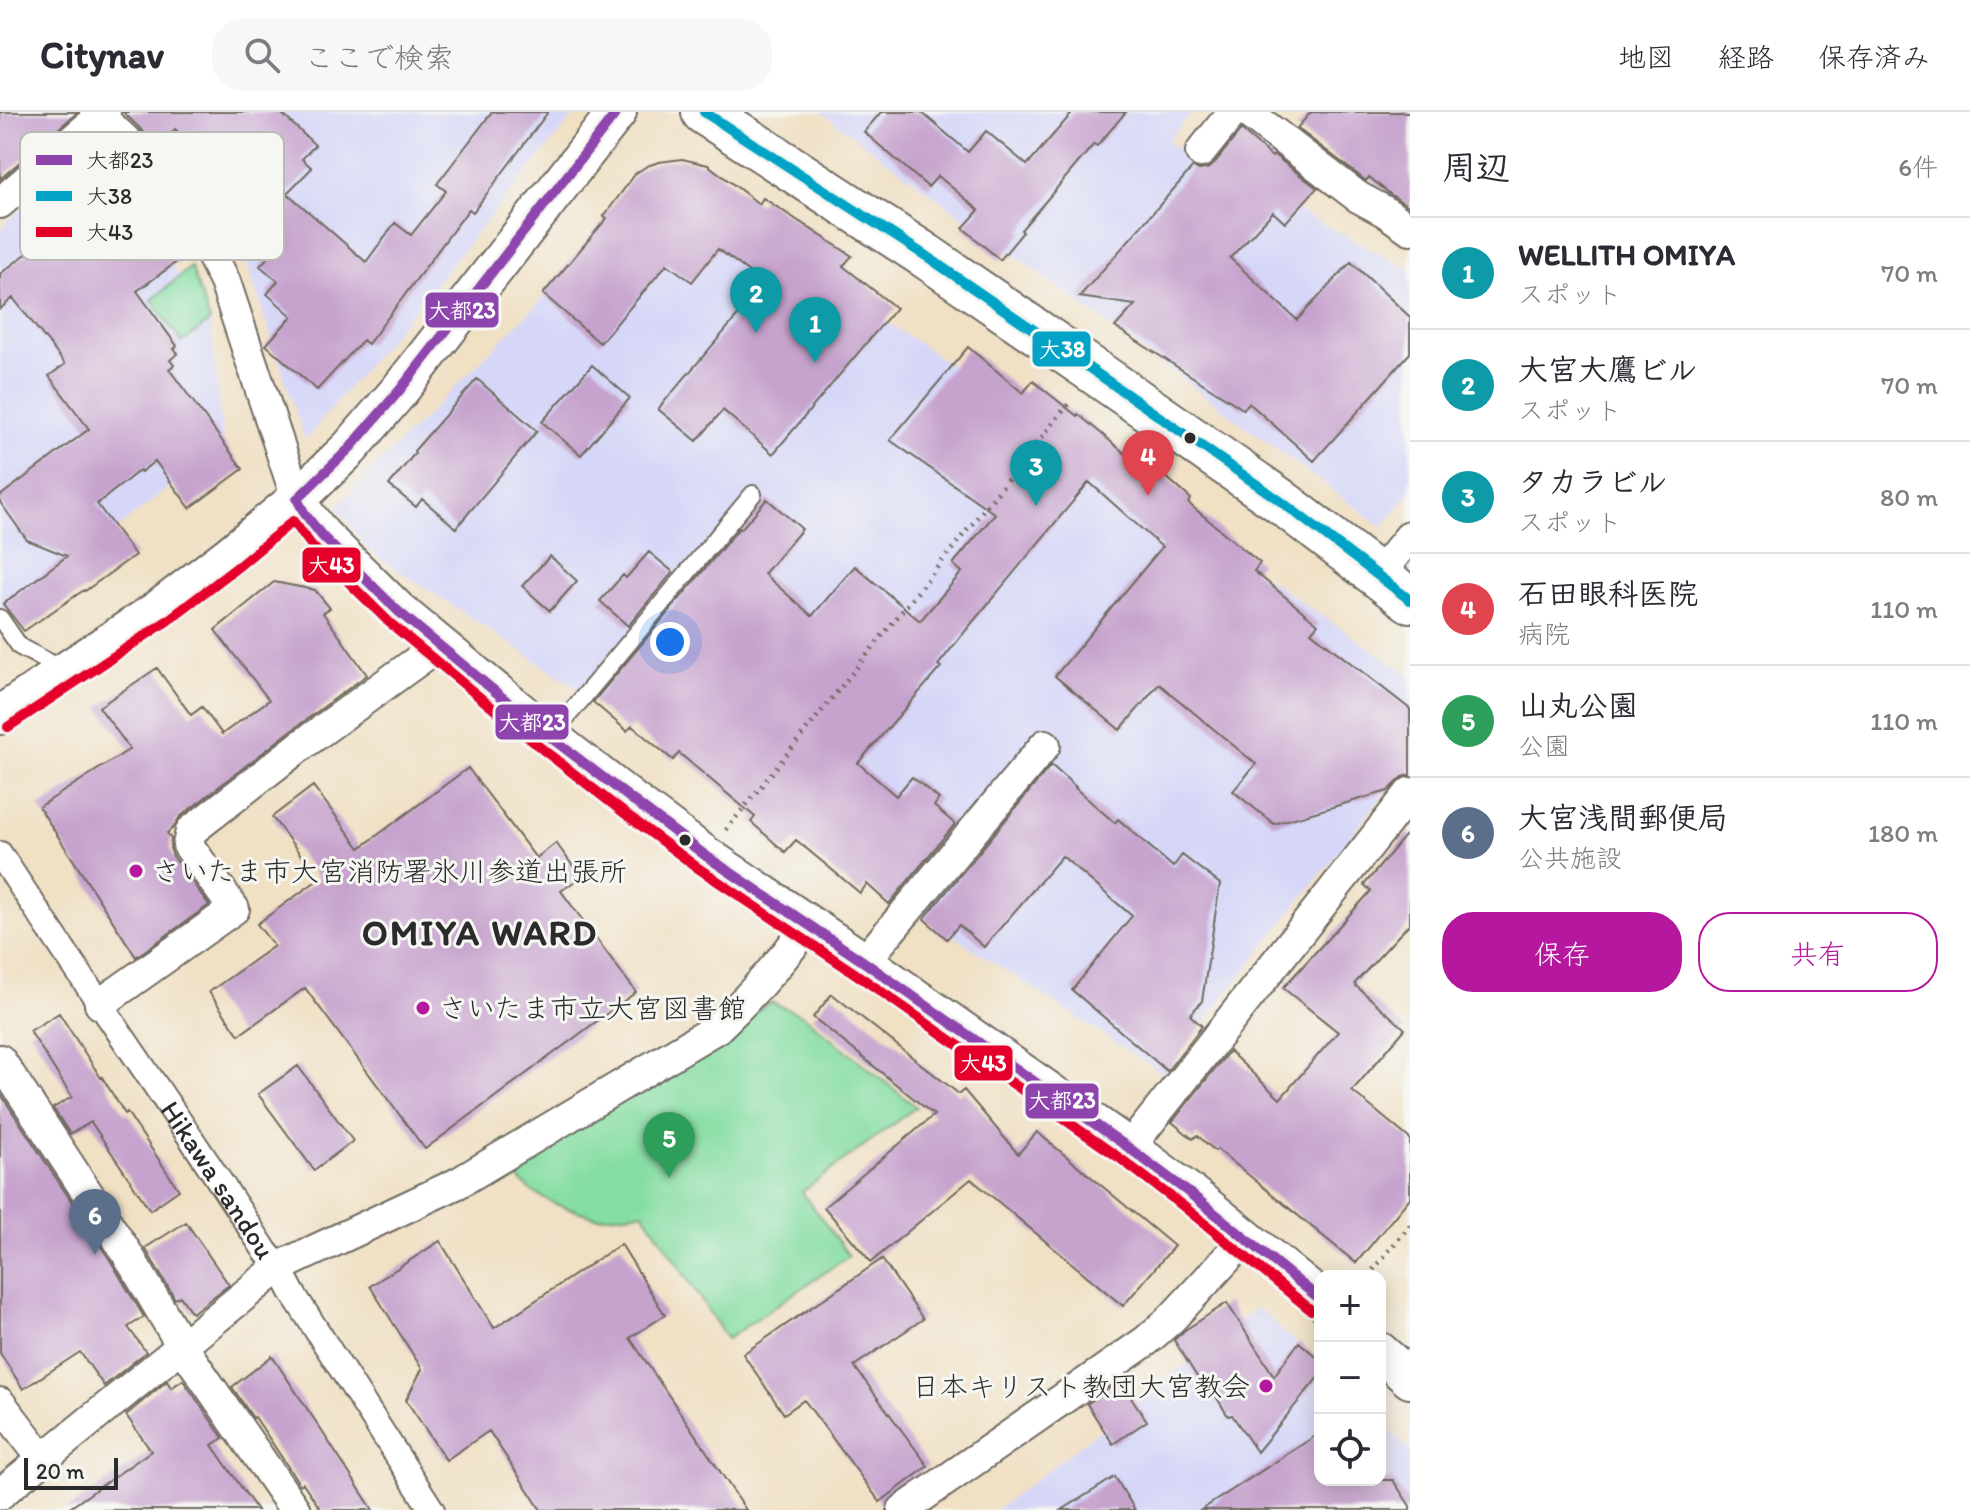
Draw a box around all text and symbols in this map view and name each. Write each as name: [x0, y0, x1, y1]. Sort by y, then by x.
search box: [212, 19, 772, 91]
text: Citynav: [40, 32, 164, 78]
icon: search: [240, 33, 284, 77]
text: ここで検索: [304, 39, 454, 76]
text: 地図: [1618, 40, 1674, 74]
text: 経路: [1718, 40, 1774, 74]
text: 保存済み: [1818, 40, 1930, 74]
legend: [20, 132, 284, 260]
text: 大都23: [86, 147, 154, 174]
text: 周辺: [1442, 147, 1510, 188]
text: 6件: [1898, 151, 1938, 183]
text: 大38: [86, 183, 132, 210]
text: 大43: [86, 219, 133, 246]
text: WELLITH OMIYA: [1518, 236, 1735, 273]
text: 1: [1462, 257, 1474, 289]
text: 70 m: [1881, 257, 1938, 289]
pin: 2: [730, 267, 782, 333]
text: スポット: [1518, 278, 1622, 310]
line badge: 大都23: [424, 291, 500, 329]
text: 大都23: [428, 297, 496, 324]
pin: 1: [789, 297, 841, 363]
line badge: 大38: [1031, 330, 1092, 368]
text: 大38: [1039, 336, 1085, 363]
text: 大宮大鷹ビル: [1518, 351, 1697, 388]
text: 2: [1461, 369, 1475, 401]
text: 70 m: [1881, 369, 1938, 401]
text: スポット: [1518, 394, 1622, 426]
pin: 4: [1122, 430, 1174, 496]
unlabelled marker: [1182, 430, 1198, 446]
pin: 3: [1010, 440, 1062, 506]
text: タカラビル: [1518, 463, 1667, 500]
text: 3: [1461, 481, 1475, 513]
text: 80 m: [1880, 481, 1938, 513]
text: スポット: [1518, 506, 1622, 538]
line badge: 大43: [301, 546, 362, 584]
text: 大43: [307, 552, 355, 579]
text: 石田眼科医院: [1518, 575, 1698, 612]
text: 4: [1460, 593, 1476, 625]
text: 110 m: [1870, 593, 1938, 625]
text: 病院: [1518, 618, 1570, 650]
your location: [650, 622, 690, 662]
text: 山丸公園: [1518, 687, 1638, 724]
line badge: 大都23: [494, 703, 570, 741]
text: 5: [1461, 705, 1475, 737]
text: 110 m: [1870, 705, 1938, 737]
text: 大都23: [498, 709, 566, 736]
text: 公園: [1518, 730, 1570, 762]
text: 大宮浅間郵便局: [1518, 799, 1728, 836]
text: 6: [1461, 817, 1475, 849]
text: 180 m: [1868, 817, 1938, 849]
unlabelled marker: [677, 832, 693, 848]
text: 公共施設: [1518, 842, 1622, 874]
place label: さいたま市大宮消防署氷川参道出張所: [152, 854, 627, 888]
marker: さいたま市大宮消防署氷川参道出張所: [127, 862, 145, 880]
district label: OMIYA WARD: [362, 911, 598, 954]
button: 保存: [1442, 912, 1682, 992]
button: 共有: [1698, 912, 1938, 992]
place label: さいたま市立大宮図書館: [439, 991, 746, 1025]
marker: さいたま市立大宮図書館: [414, 999, 432, 1017]
line badge: 大43: [953, 1044, 1014, 1082]
text: 大43: [959, 1050, 1007, 1077]
line badge: 大都23: [1024, 1082, 1100, 1120]
text: 大都23: [1028, 1087, 1096, 1114]
street label: Hikawa sandou: [154, 1094, 283, 1265]
pin: 5: [643, 1112, 695, 1178]
pin: 6: [69, 1189, 121, 1255]
map controls: [1314, 1270, 1386, 1486]
button: +: [1314, 1270, 1386, 1342]
button: −: [1314, 1342, 1386, 1414]
place label: 日本キリスト教団大宮教会: [912, 1369, 1250, 1403]
marker: 日本キリスト教団大宮教会: [1257, 1377, 1275, 1395]
button: locate: [1314, 1414, 1386, 1486]
scale bar: [24, 1454, 118, 1490]
text: 20 m: [36, 1458, 85, 1485]

